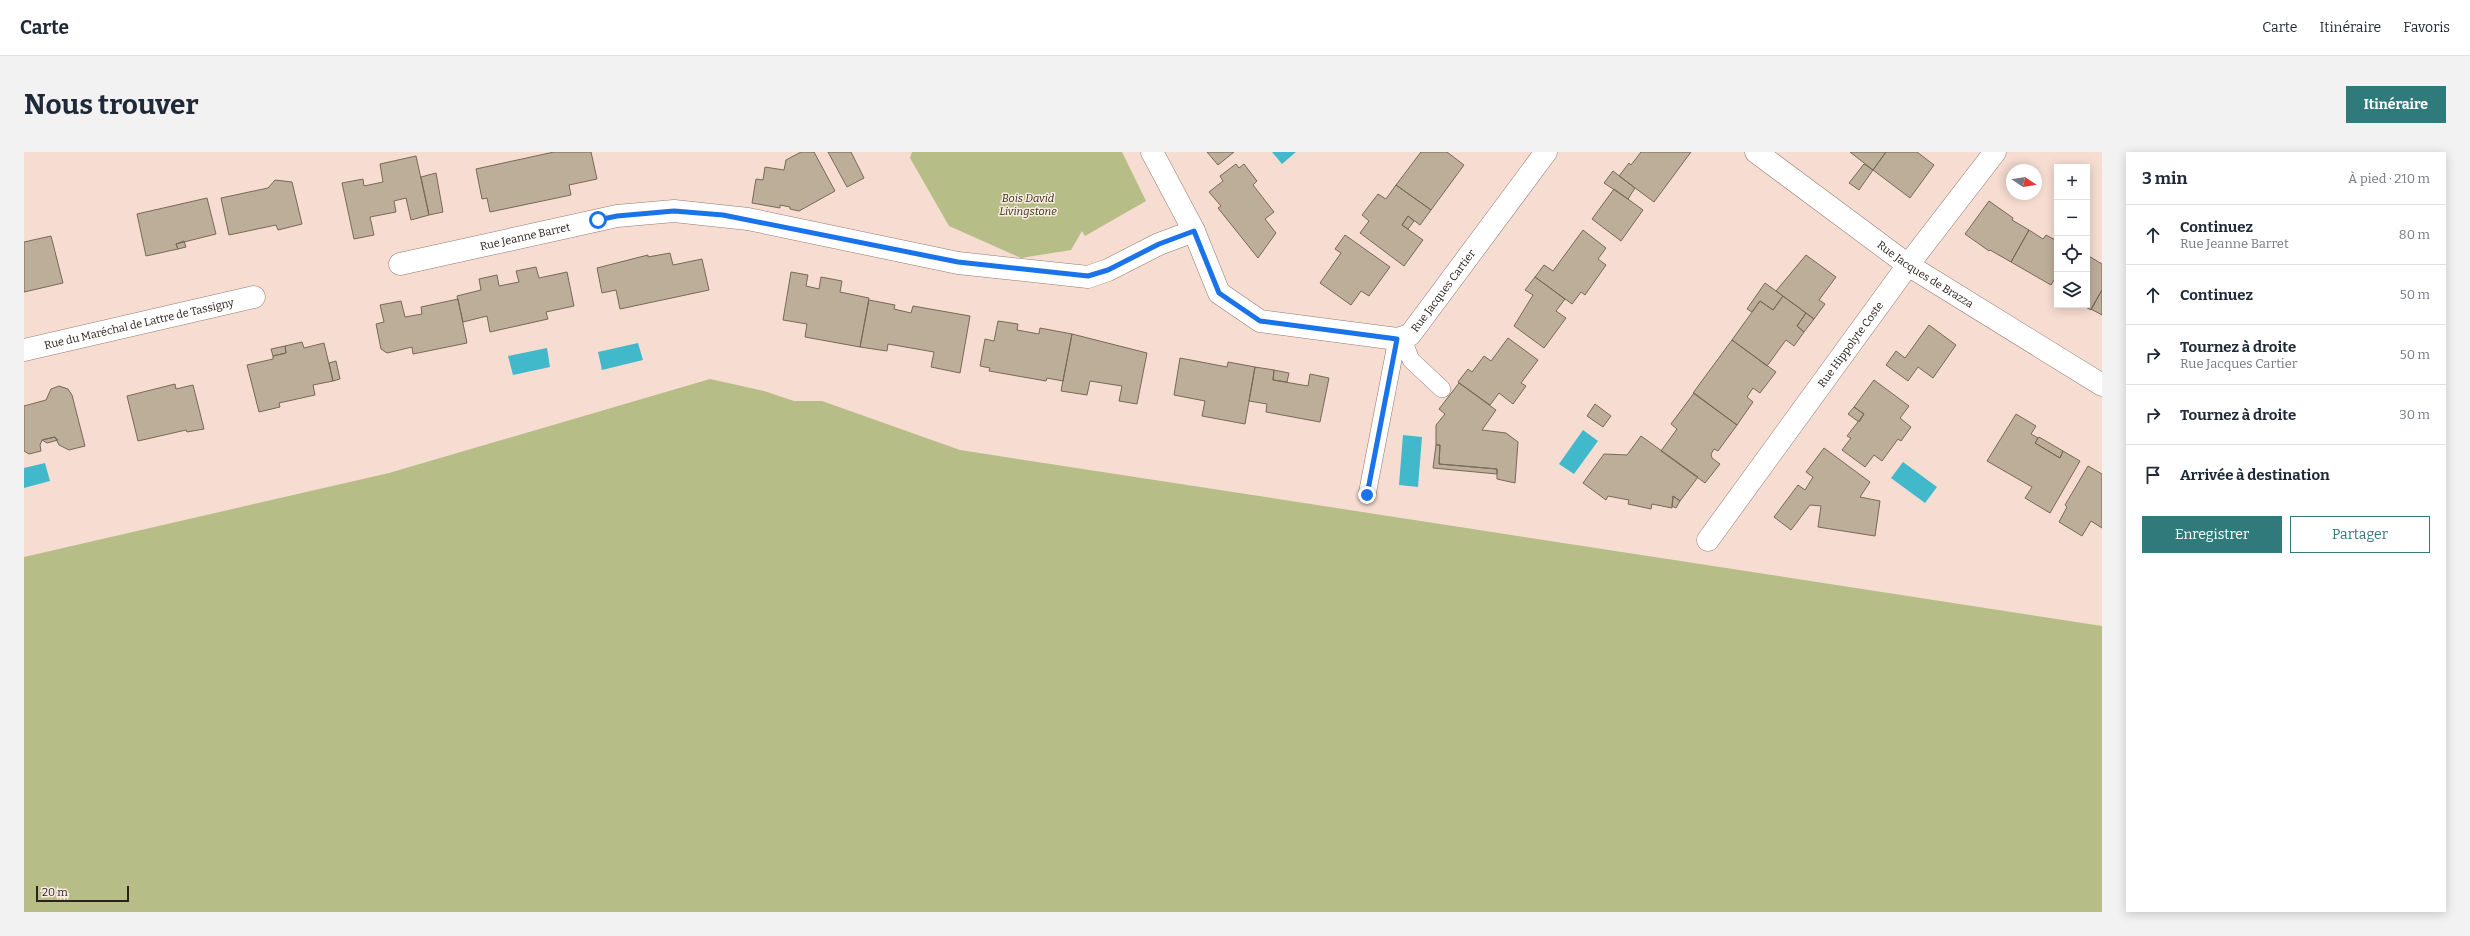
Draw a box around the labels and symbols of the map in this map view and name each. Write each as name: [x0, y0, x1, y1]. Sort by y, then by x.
north arrow: [2006, 164, 2042, 200]
park label: Bois David Livingstone: [999, 192, 1057, 218]
route start: [589, 211, 607, 229]
street label: Rue Jeanne Barret: [479, 220, 571, 253]
street label: Rue Jacques de Brazza: [1875, 238, 1976, 310]
street label: Rue Jacques Cartier: [1408, 247, 1478, 335]
street label: Rue du Maréchal de Lattre de Tassigny: [43, 295, 235, 352]
street label: Rue Hippolyte Coste: [1815, 299, 1886, 390]
route end: [1358, 486, 1376, 504]
scale bar: [36, 884, 129, 903]

